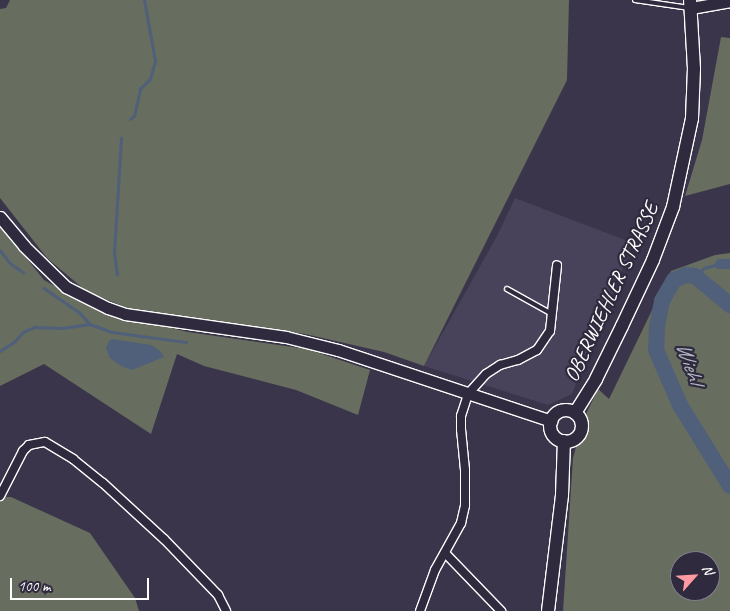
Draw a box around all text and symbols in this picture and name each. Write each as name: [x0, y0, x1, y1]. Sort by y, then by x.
street label: OBERWIEHLER STRASSE: [558, 198, 664, 386]
water label: Wiehl: [670, 339, 708, 387]
north arrow: [670, 551, 720, 601]
text: N: [698, 562, 718, 577]
scale bar: [12, 568, 151, 600]
text: 100 m: [18, 577, 50, 596]

